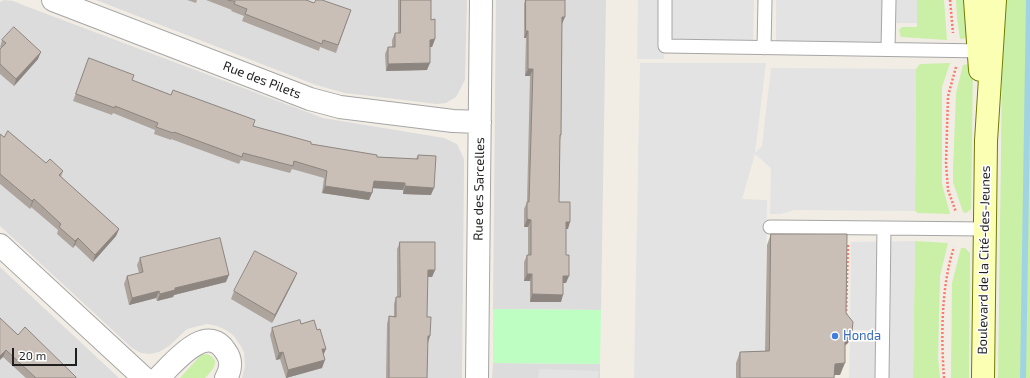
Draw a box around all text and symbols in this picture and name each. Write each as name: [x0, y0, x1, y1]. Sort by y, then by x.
street label: Rue des Pilets: [221, 58, 303, 102]
street label: Rue des Sarcelles: [470, 137, 488, 241]
street label: Boulevard de la Cité-des-Jeunes: [975, 165, 993, 355]
place label: Honda: [843, 328, 881, 344]
marker: Honda: [830, 331, 840, 341]
scale bar: [14, 340, 79, 366]
text: 20 m: [19, 348, 46, 362]

